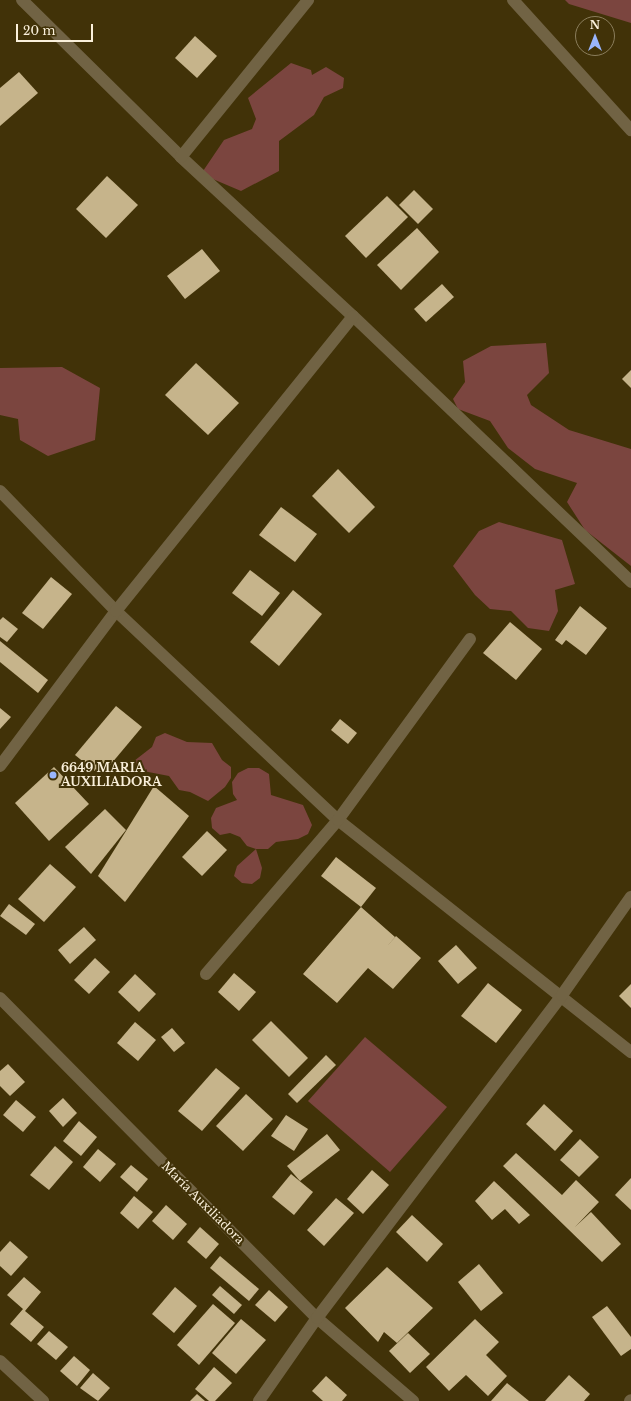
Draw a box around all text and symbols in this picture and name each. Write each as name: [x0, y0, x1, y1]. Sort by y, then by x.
scale bar: [18, 16, 95, 42]
north arrow: [575, 16, 615, 56]
text: N: [590, 18, 600, 32]
text: 20 m: [23, 23, 55, 38]
place label: 6649 MARIA AUXILIADORA: [61, 761, 162, 789]
marker: 6649 MARIA AUXILIADORA: [48, 770, 58, 780]
street label: María Auxiliadora: [159, 1159, 247, 1247]

